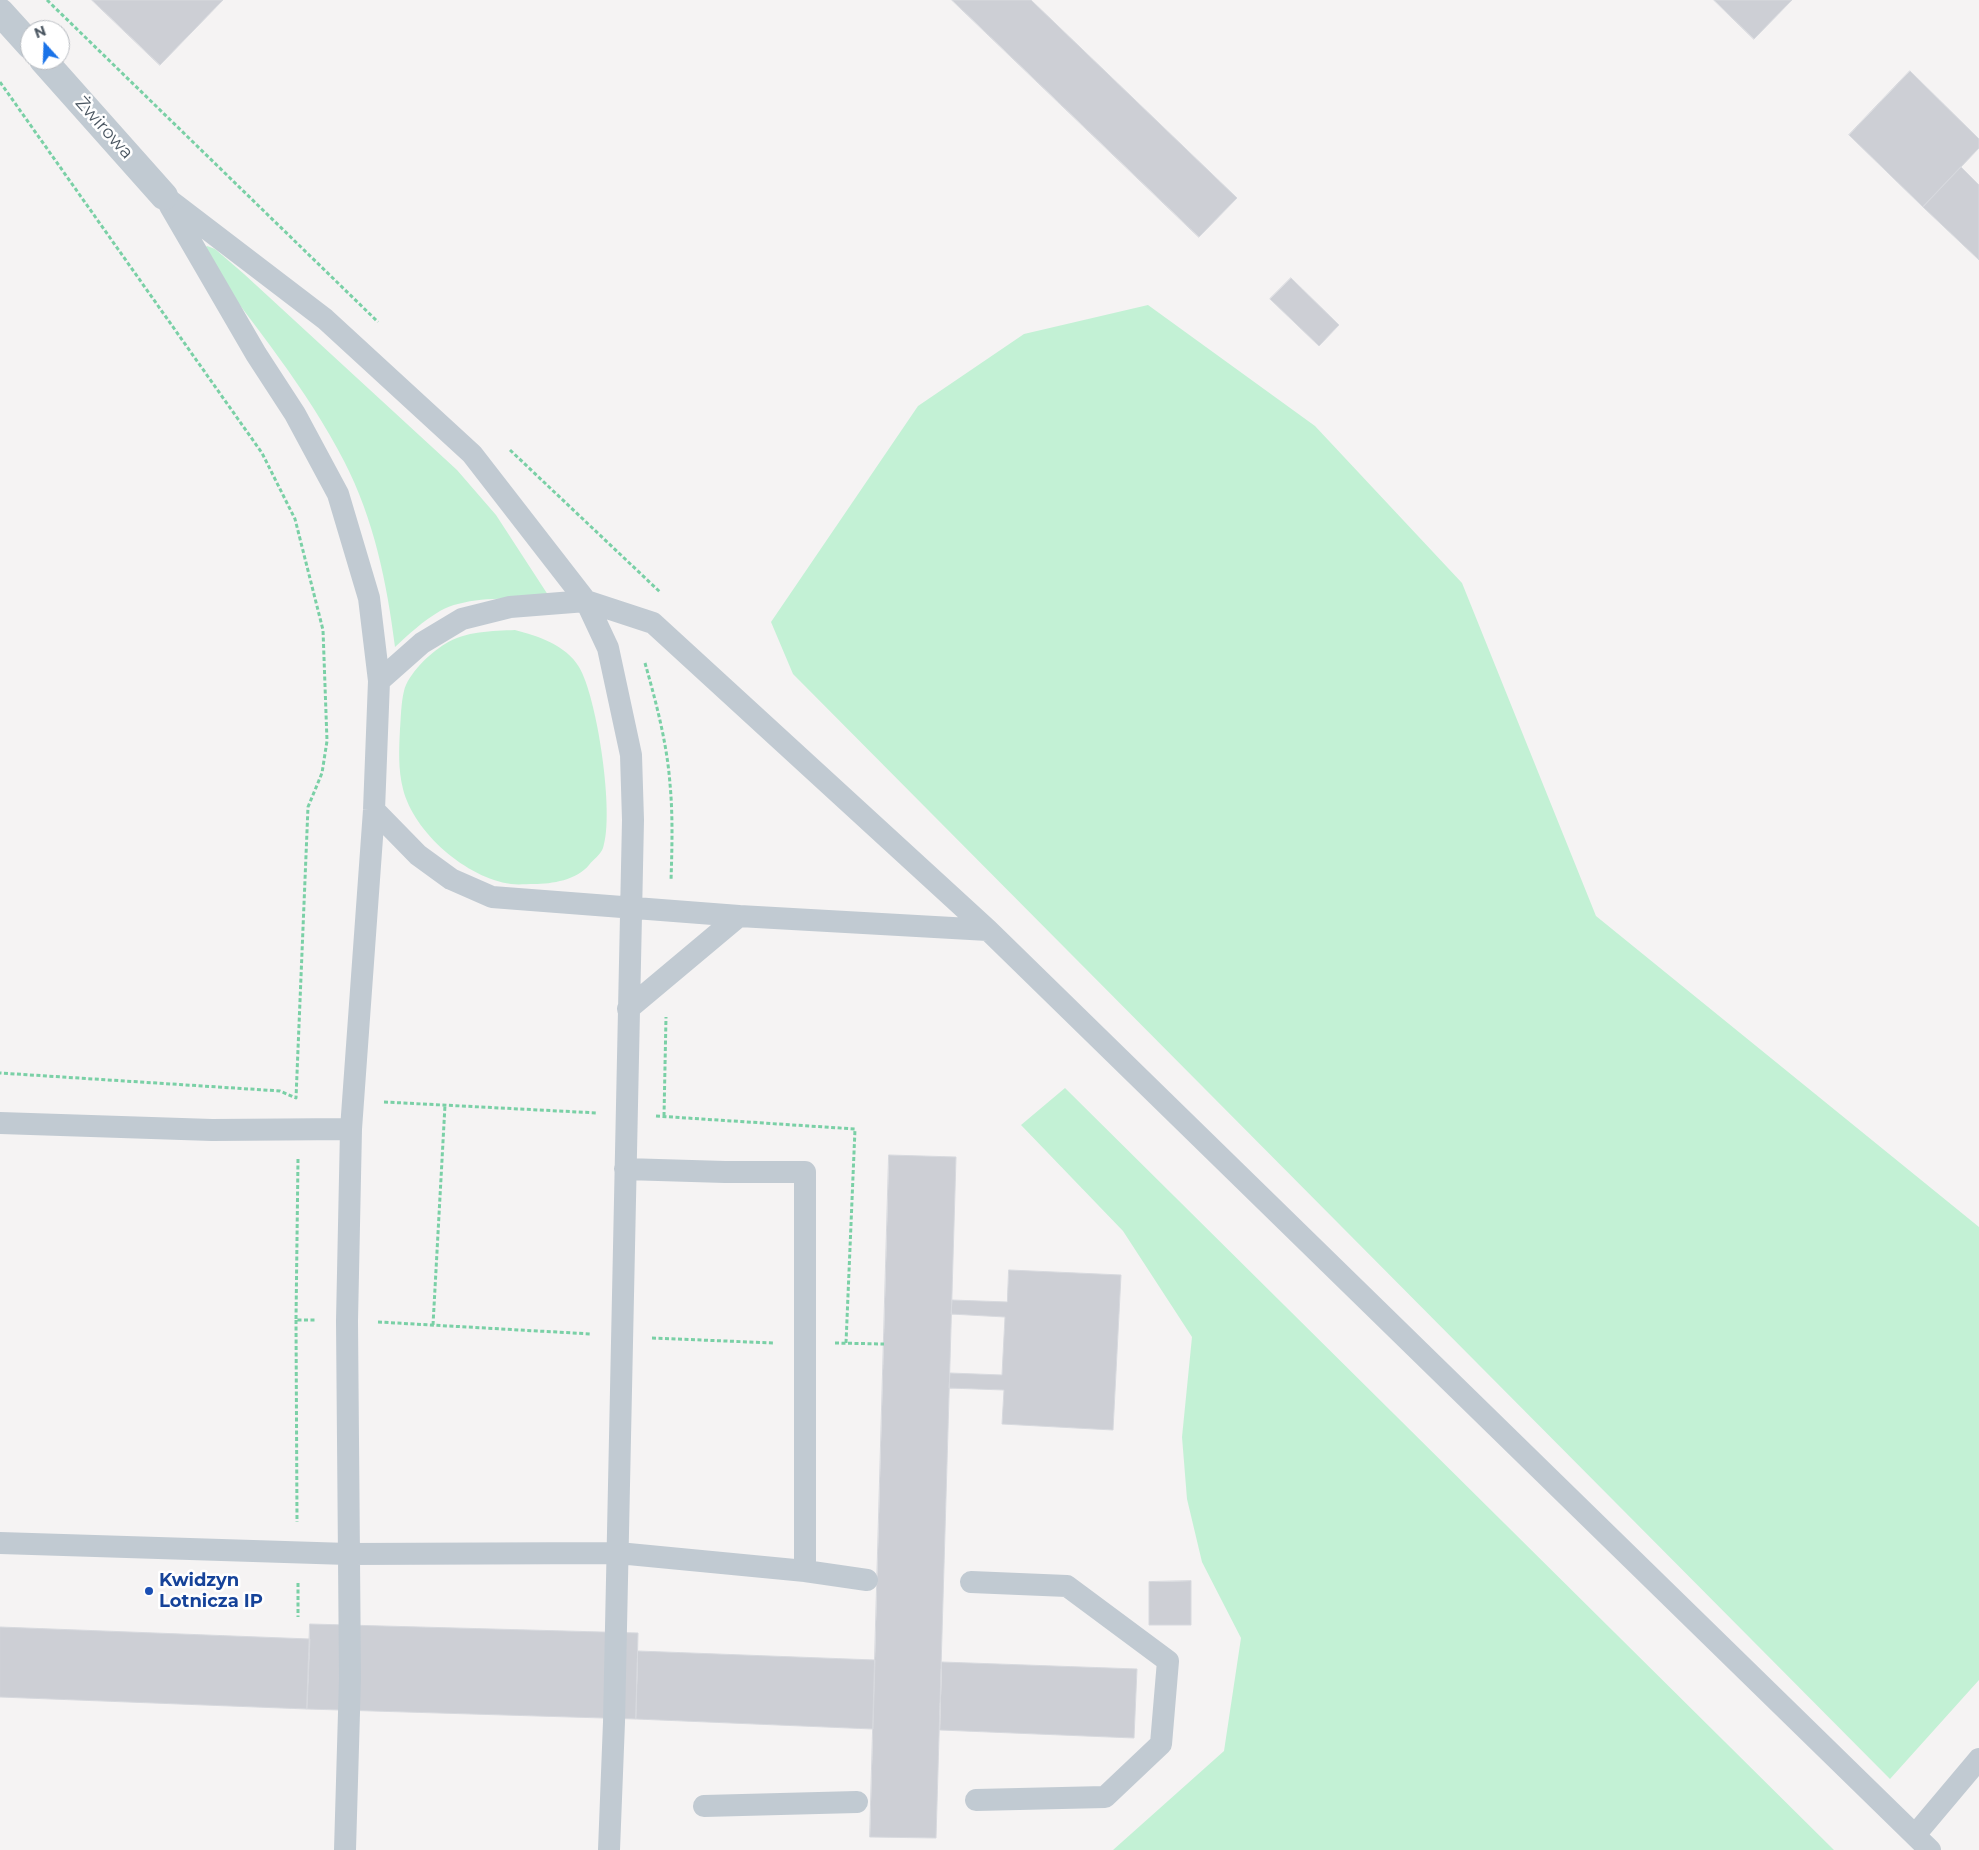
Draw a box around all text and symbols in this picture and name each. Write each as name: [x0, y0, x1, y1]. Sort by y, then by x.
north arrow: [20, 20, 70, 70]
text: N: [32, 21, 49, 42]
street label: Żwirowa: [70, 92, 138, 164]
place label: Kwidzyn Lotnicza IP: [159, 1570, 263, 1612]
marker: Kwidzyn Lotnicza IP: [143, 1585, 155, 1597]

